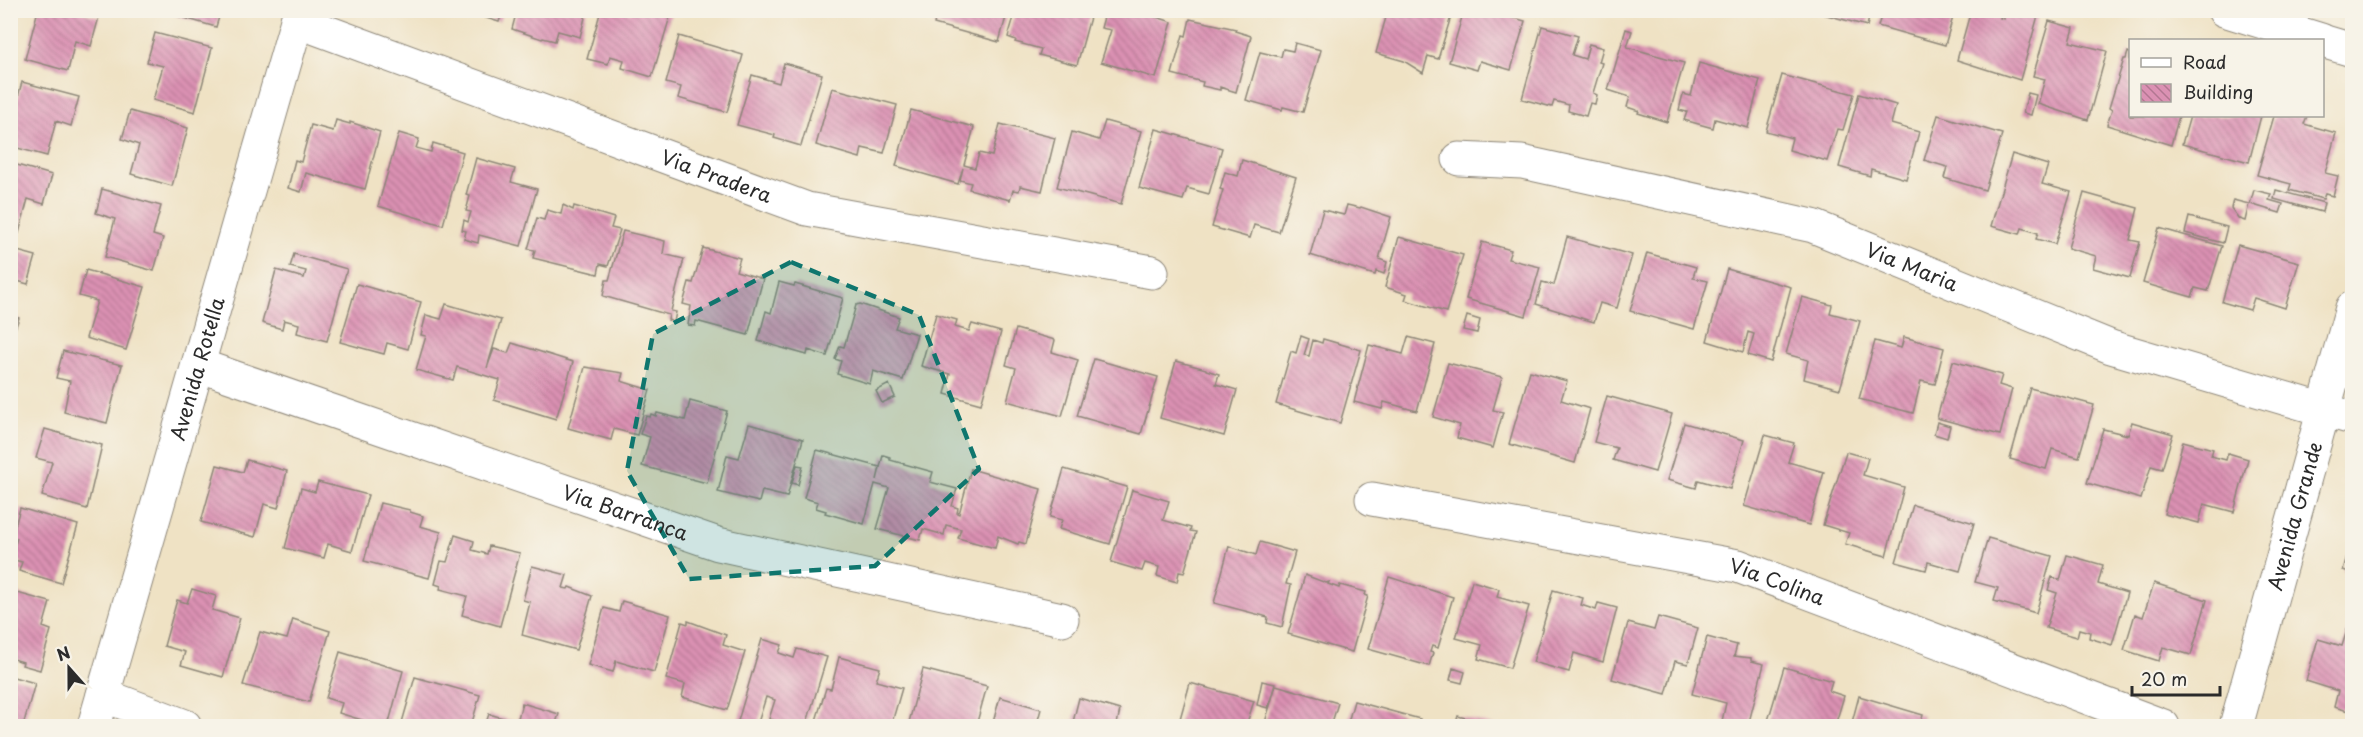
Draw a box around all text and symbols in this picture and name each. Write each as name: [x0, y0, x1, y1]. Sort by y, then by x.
legend: [2129, 39, 2324, 117]
text: Road: [2183, 48, 2227, 75]
text: Building: [2183, 78, 2253, 105]
street label: Via Pradera: [657, 141, 777, 210]
street label: Via Maria: [1861, 234, 1963, 299]
street label: Avenida Rotella: [162, 293, 232, 444]
street label: Avenida Grande: [2259, 438, 2329, 594]
street label: Via Barranca: [559, 477, 693, 548]
street label: Via Colina: [1728, 550, 1830, 613]
north arrow: [39, 638, 99, 698]
text: N: [53, 640, 73, 667]
scale bar: [2132, 659, 2220, 697]
text: 20 m: [2141, 665, 2187, 692]

